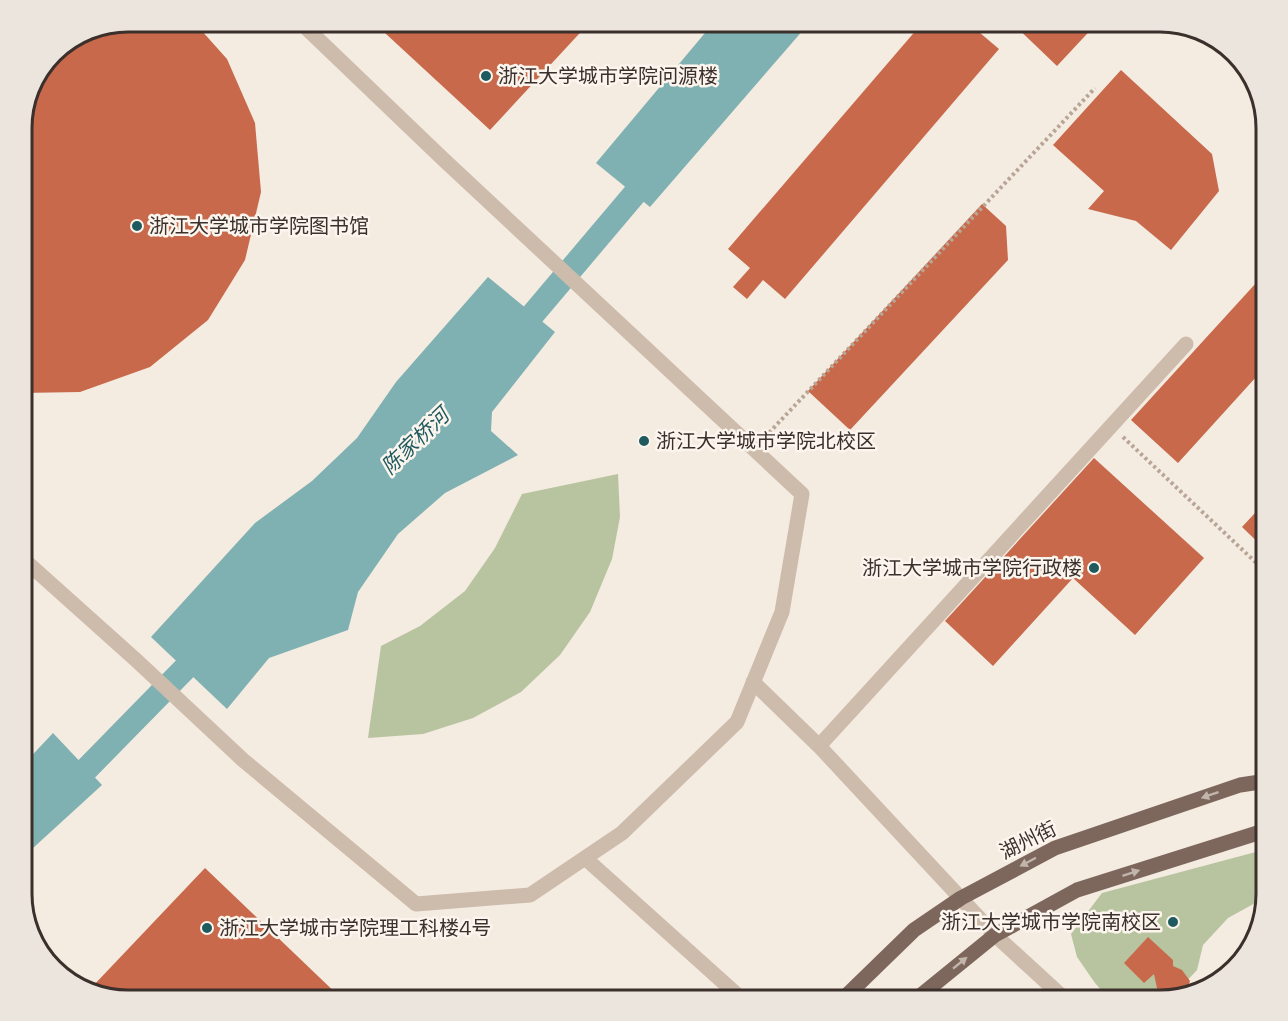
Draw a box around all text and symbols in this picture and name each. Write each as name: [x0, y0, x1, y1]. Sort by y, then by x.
place label: 浙江大学城市学院问源楼: [498, 63, 718, 89]
marker: 浙江大学城市学院问源楼: [479, 69, 493, 83]
place label: 浙江大学城市学院图书馆: [149, 213, 369, 239]
marker: 浙江大学城市学院图书馆: [130, 219, 144, 233]
water label: 陈家桥河: [375, 399, 457, 480]
place label: 浙江大学城市学院北校区: [656, 428, 876, 454]
marker: 浙江大学城市学院北校区: [637, 434, 651, 448]
place label: 浙江大学城市学院行政楼: [862, 555, 1082, 581]
marker: 浙江大学城市学院行政楼: [1087, 561, 1101, 575]
one-way arrow: [1201, 791, 1219, 800]
street label: 湖州街: [995, 815, 1061, 865]
one-way arrow: [1019, 857, 1036, 867]
one-way arrow: [1122, 868, 1140, 877]
place label: 浙江大学城市学院南校区: [941, 909, 1161, 935]
place label: 浙江大学城市学院理工科楼4号: [219, 915, 492, 941]
marker: 浙江大学城市学院南校区: [1166, 915, 1180, 929]
marker: 浙江大学城市学院理工科楼4号: [200, 921, 214, 935]
one-way arrow: [952, 957, 968, 970]

